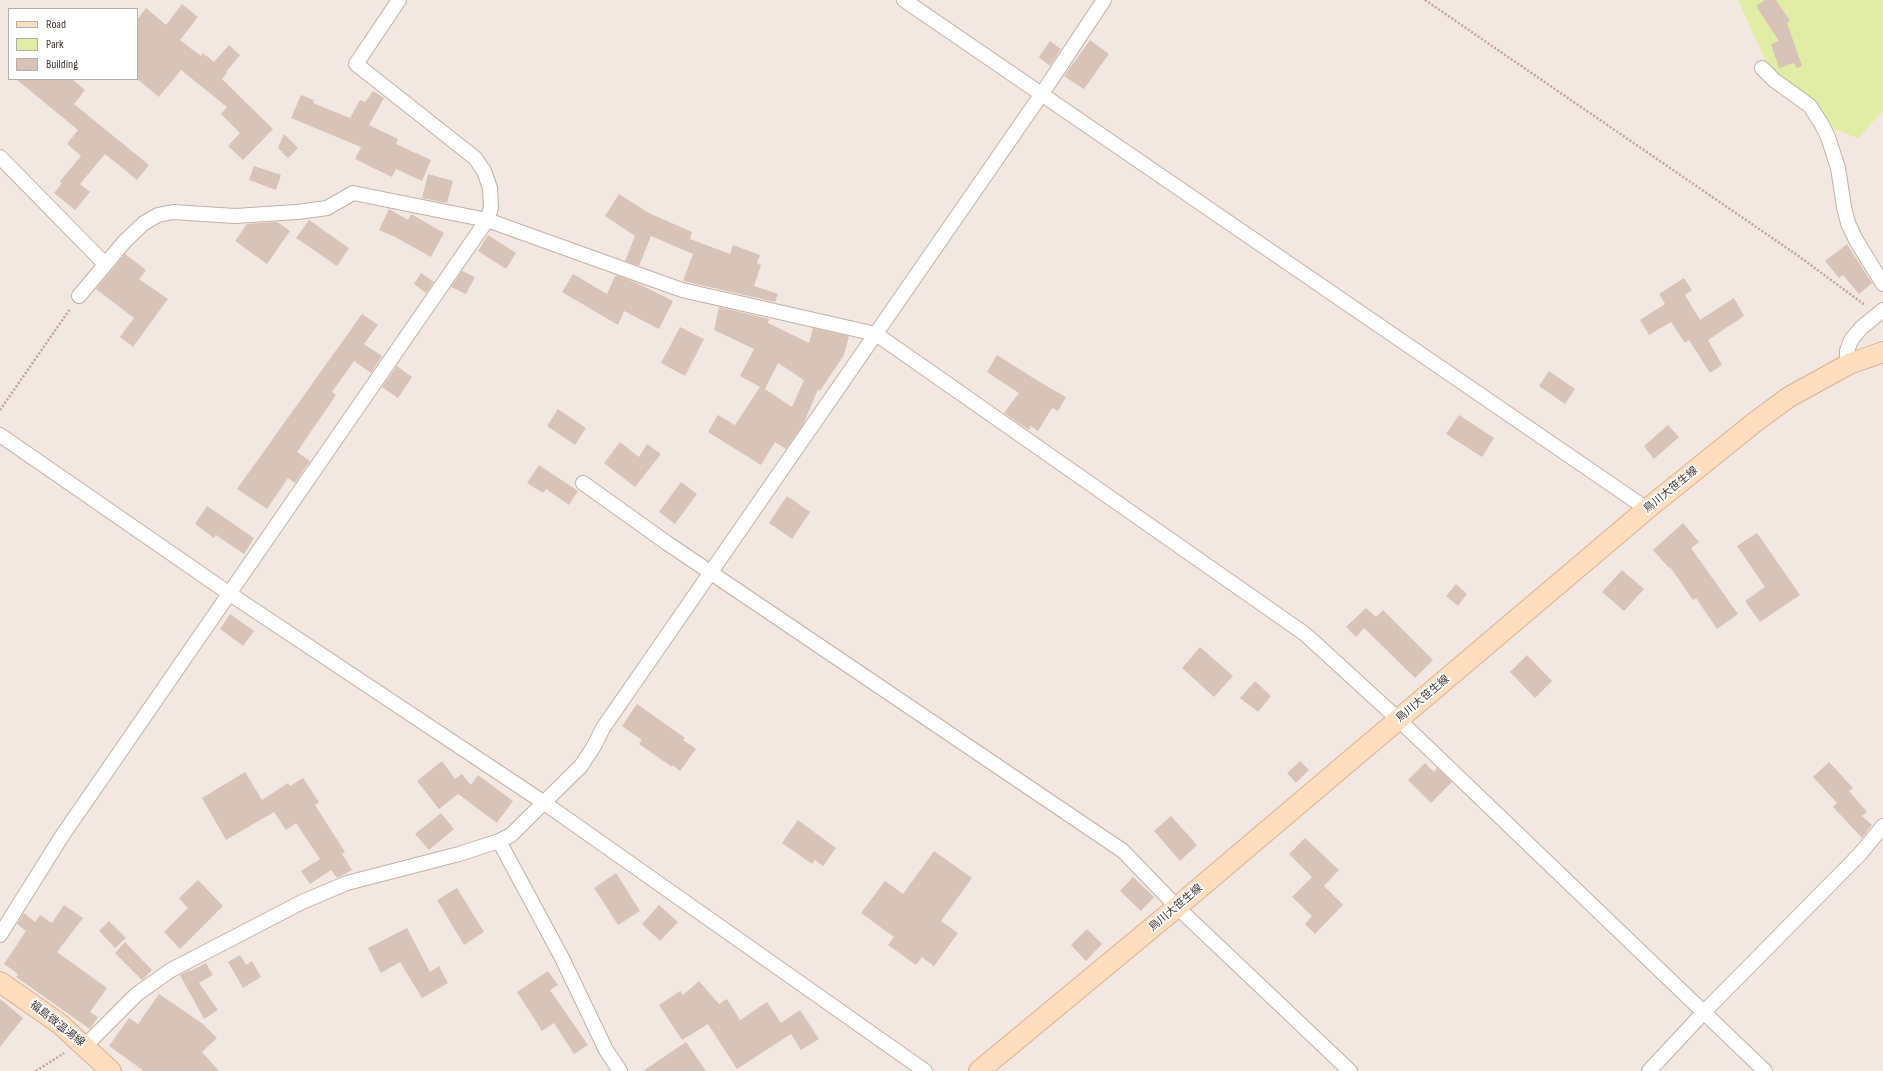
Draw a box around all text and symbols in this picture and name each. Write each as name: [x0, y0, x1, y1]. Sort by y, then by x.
legend: [8, 8, 138, 80]
text: Road: [46, 17, 66, 32]
text: Park: [46, 37, 64, 52]
text: Building: [46, 57, 78, 72]
street label: 鳥川大笹生線: [1641, 464, 1701, 516]
street label: 鳥川大笹生線: [1393, 673, 1453, 725]
street label: 鳥川大笹生線: [1146, 882, 1206, 934]
street label: 福島微温湯線: [27, 998, 87, 1050]

